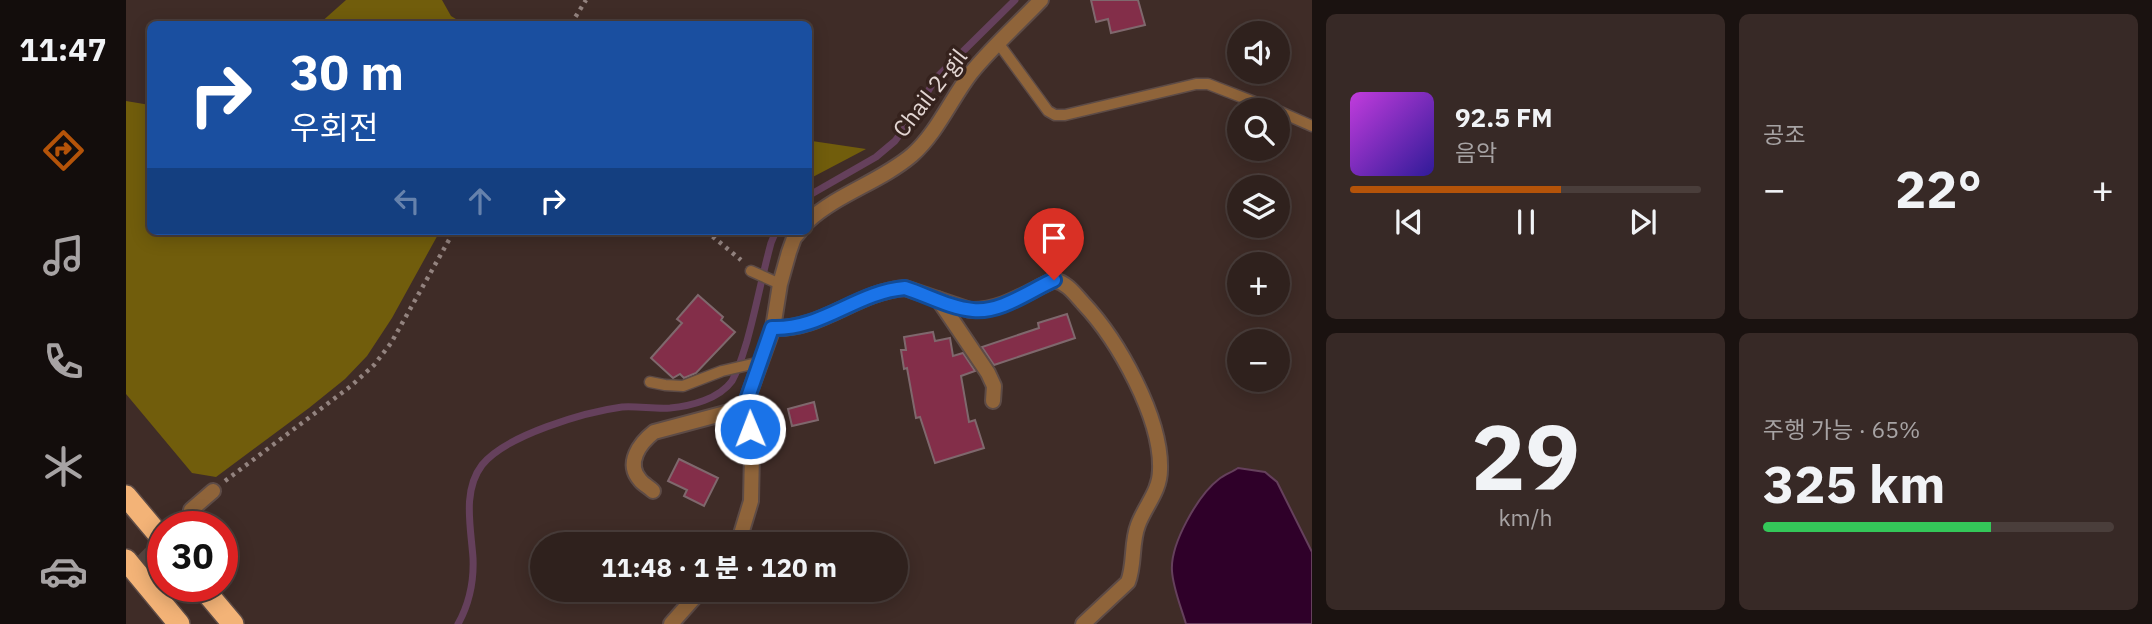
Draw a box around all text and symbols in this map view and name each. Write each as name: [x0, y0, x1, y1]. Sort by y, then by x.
map controls: [1227, 21, 1290, 392]
button: sound: [1227, 21, 1290, 84]
text: 11:47: [19, 28, 107, 70]
text: 30 m: [290, 40, 404, 103]
street label: Chail 2-gil: [885, 42, 973, 143]
icon: right: [175, 49, 266, 140]
button: search: [1227, 98, 1290, 161]
text: 92.5 FM: [1455, 100, 1553, 134]
text: 우회전: [290, 106, 378, 148]
text: 공조: [1763, 119, 1805, 149]
icon: directions: [39, 126, 88, 175]
text: 음악: [1455, 137, 1497, 167]
text: 22°: [1895, 155, 1982, 222]
text: −: [1763, 164, 1786, 213]
text: +: [2091, 164, 2114, 213]
button: layers: [1227, 175, 1290, 238]
icon: left: [388, 182, 426, 220]
icon: ahead: [461, 182, 499, 220]
icon: right: [534, 182, 572, 220]
icon: previous: [1390, 203, 1428, 241]
icon: pause: [1507, 203, 1545, 241]
icon: next: [1624, 203, 1662, 241]
pin: [1024, 208, 1084, 280]
icon: arrive: [1035, 219, 1073, 257]
icon: music: [39, 231, 88, 280]
button: +: [1227, 252, 1290, 315]
button: −: [1227, 329, 1290, 392]
icon: phone: [39, 337, 88, 386]
position arrow: [713, 392, 787, 466]
text: 29: [1471, 397, 1580, 515]
text: 주행 가능 · 65%: [1763, 414, 1920, 444]
icon: climate: [39, 442, 88, 491]
text: 325 km: [1763, 450, 1945, 517]
text: km/h: [1498, 502, 1553, 532]
speed limit sign: 30: [147, 511, 238, 602]
icon: car: [39, 547, 88, 596]
text: 11:48 · 1 분 · 120 m: [601, 550, 837, 584]

